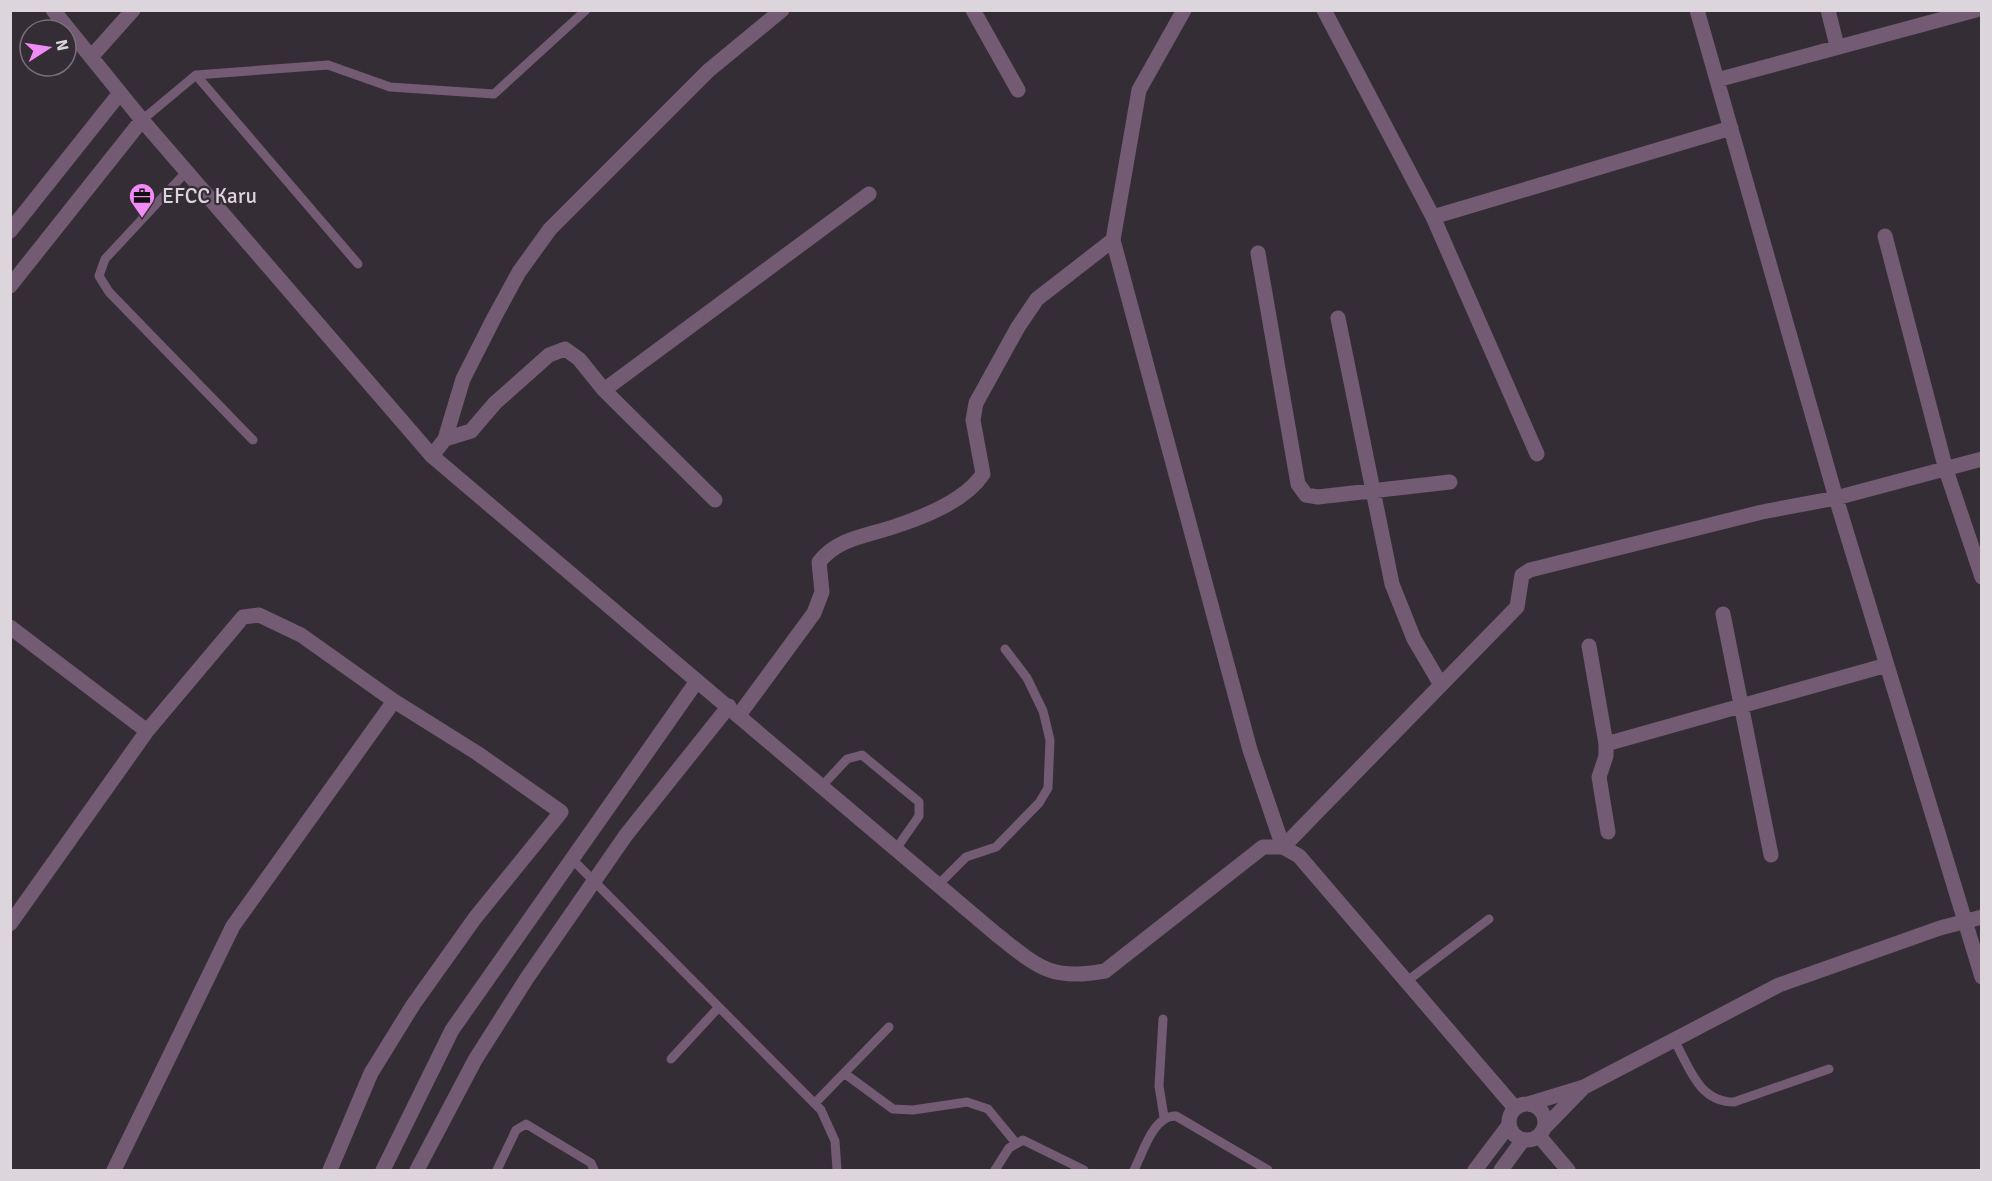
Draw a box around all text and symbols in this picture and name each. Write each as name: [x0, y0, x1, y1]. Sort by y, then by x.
north arrow: [18, 18, 78, 78]
text: N: [51, 38, 73, 53]
office icon: EFCC Karu: [127, 181, 157, 219]
place label: EFCC Karu: [162, 183, 257, 209]

